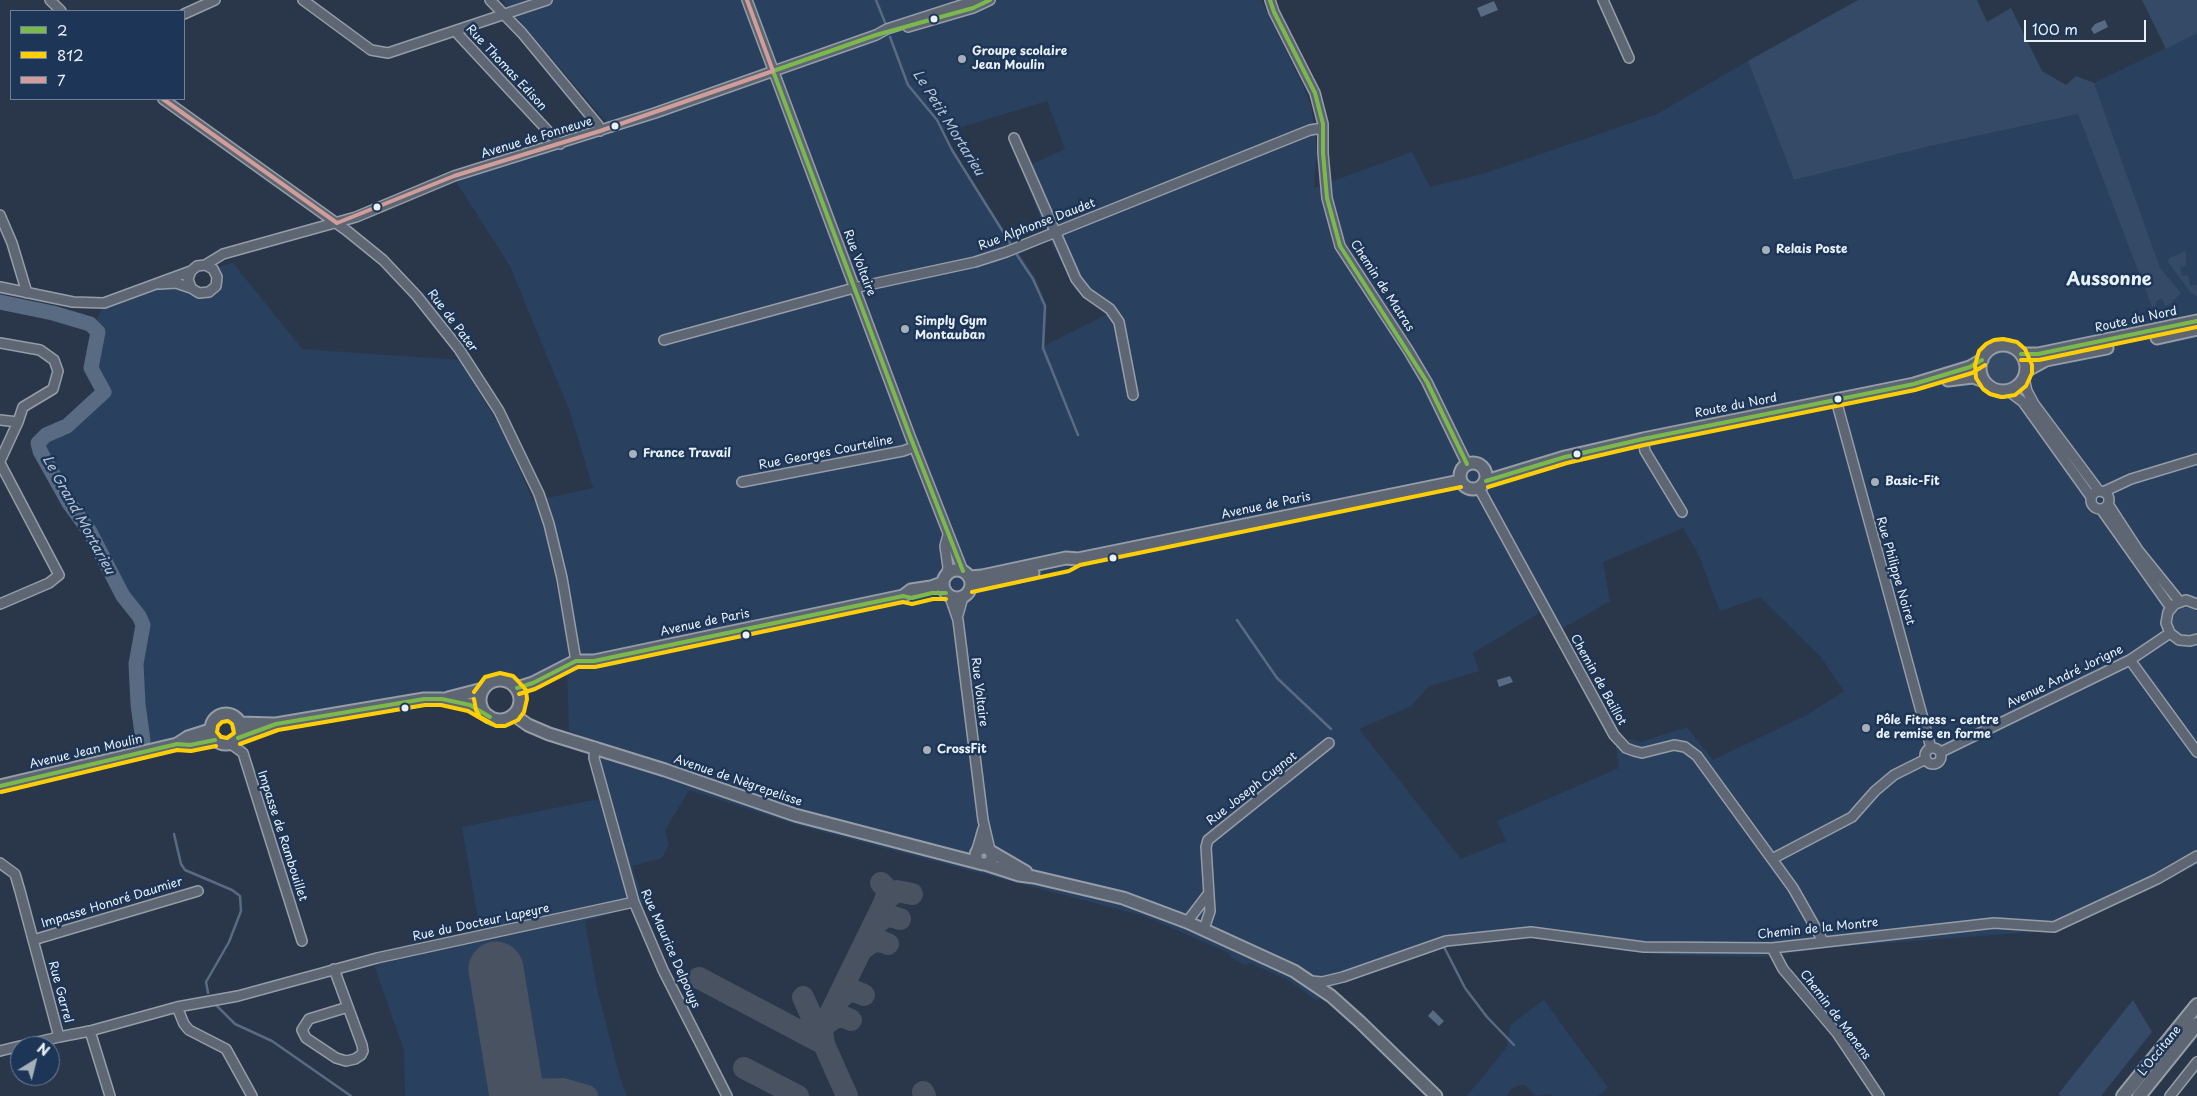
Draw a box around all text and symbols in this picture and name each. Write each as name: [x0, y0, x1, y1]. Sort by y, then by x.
legend: [10, 10, 185, 100]
scale bar: [2027, 10, 2150, 42]
unlabelled marker: [929, 14, 939, 24]
text: 100 m: [2032, 17, 2078, 40]
text: 2: [57, 18, 68, 41]
street label: Rue Thomas Edison: [463, 22, 549, 114]
text: 812: [57, 43, 84, 66]
place label: Groupe scolaire Jean Moulin: [972, 45, 1067, 73]
marker: Groupe scolaire Jean Moulin: [956, 53, 968, 65]
water label: Le Petit Mortarieu: [909, 67, 987, 179]
text: 7: [57, 68, 66, 91]
street label: Avenue de Fonneuve: [479, 114, 595, 162]
unlabelled marker: [610, 121, 620, 131]
street label: Rue Alphonse Daudet: [977, 196, 1097, 254]
unlabelled marker: [372, 202, 382, 212]
street label: Rue Voltaire: [840, 228, 878, 298]
street label: Chemin de Matras: [1347, 238, 1417, 334]
place label: Relais Poste: [1776, 243, 1848, 257]
marker: Relais Poste: [1760, 244, 1772, 256]
district label: Aussonne: [2066, 269, 2152, 291]
street label: Rue de Pater: [424, 287, 480, 355]
street label: Route du Nord: [2094, 304, 2178, 336]
place label: Simply Gym Montauban: [915, 315, 987, 343]
marker: Simply Gym Montauban: [899, 323, 911, 335]
street label: Route du Nord: [1694, 391, 1778, 421]
unlabelled marker: [1833, 394, 1843, 404]
street label: Rue Georges Courteline: [758, 433, 894, 473]
place label: France Travail: [643, 447, 731, 461]
marker: France Travail: [627, 448, 639, 460]
unlabelled marker: [1572, 449, 1582, 459]
water label: Le Grand Mortarieu: [38, 452, 118, 578]
place label: Basic-Fit: [1885, 475, 1940, 489]
marker: Basic-Fit: [1869, 476, 1881, 488]
street label: Avenue de Paris: [1220, 490, 1312, 522]
street label: Rue Philippe Noiret: [1873, 515, 1917, 627]
unlabelled marker: [1108, 553, 1118, 563]
street label: Avenue de Paris: [659, 607, 751, 639]
unlabelled marker: [741, 630, 751, 640]
street label: Chemin de Baillot: [1567, 632, 1629, 728]
street label: Avenue André Jorigne: [2004, 642, 2126, 712]
street label: Rue Voltaire: [968, 656, 990, 728]
unlabelled marker: [400, 703, 410, 713]
place label: Pôle Fitness - centre de remise en forme: [1876, 714, 1999, 742]
marker: Pôle Fitness - centre de remise en forme: [1860, 722, 1872, 734]
street label: Avenue Jean Moulin: [28, 732, 144, 772]
place label: CrossFit: [937, 743, 987, 757]
marker: CrossFit: [921, 744, 933, 756]
street label: Rue Joseph Cugnot: [1204, 749, 1300, 829]
street label: Avenue de Nègrepelisse: [672, 752, 804, 810]
street label: Impasse de Rambouillet: [254, 769, 310, 903]
street label: Impasse Honoré Daumier: [40, 875, 184, 931]
street label: Rue Maurice Delpouys: [637, 887, 703, 1011]
street label: Rue du Docteur Lapeyre: [411, 901, 551, 945]
street label: Chemin de la Montre: [1757, 915, 1879, 943]
street label: Rue Garrel: [45, 960, 75, 1024]
street label: Chemin de Menens: [1797, 967, 1873, 1063]
street label: L'Occitane: [2135, 1023, 2185, 1079]
north arrow: [10, 1036, 60, 1086]
text: N: [33, 1038, 54, 1061]

